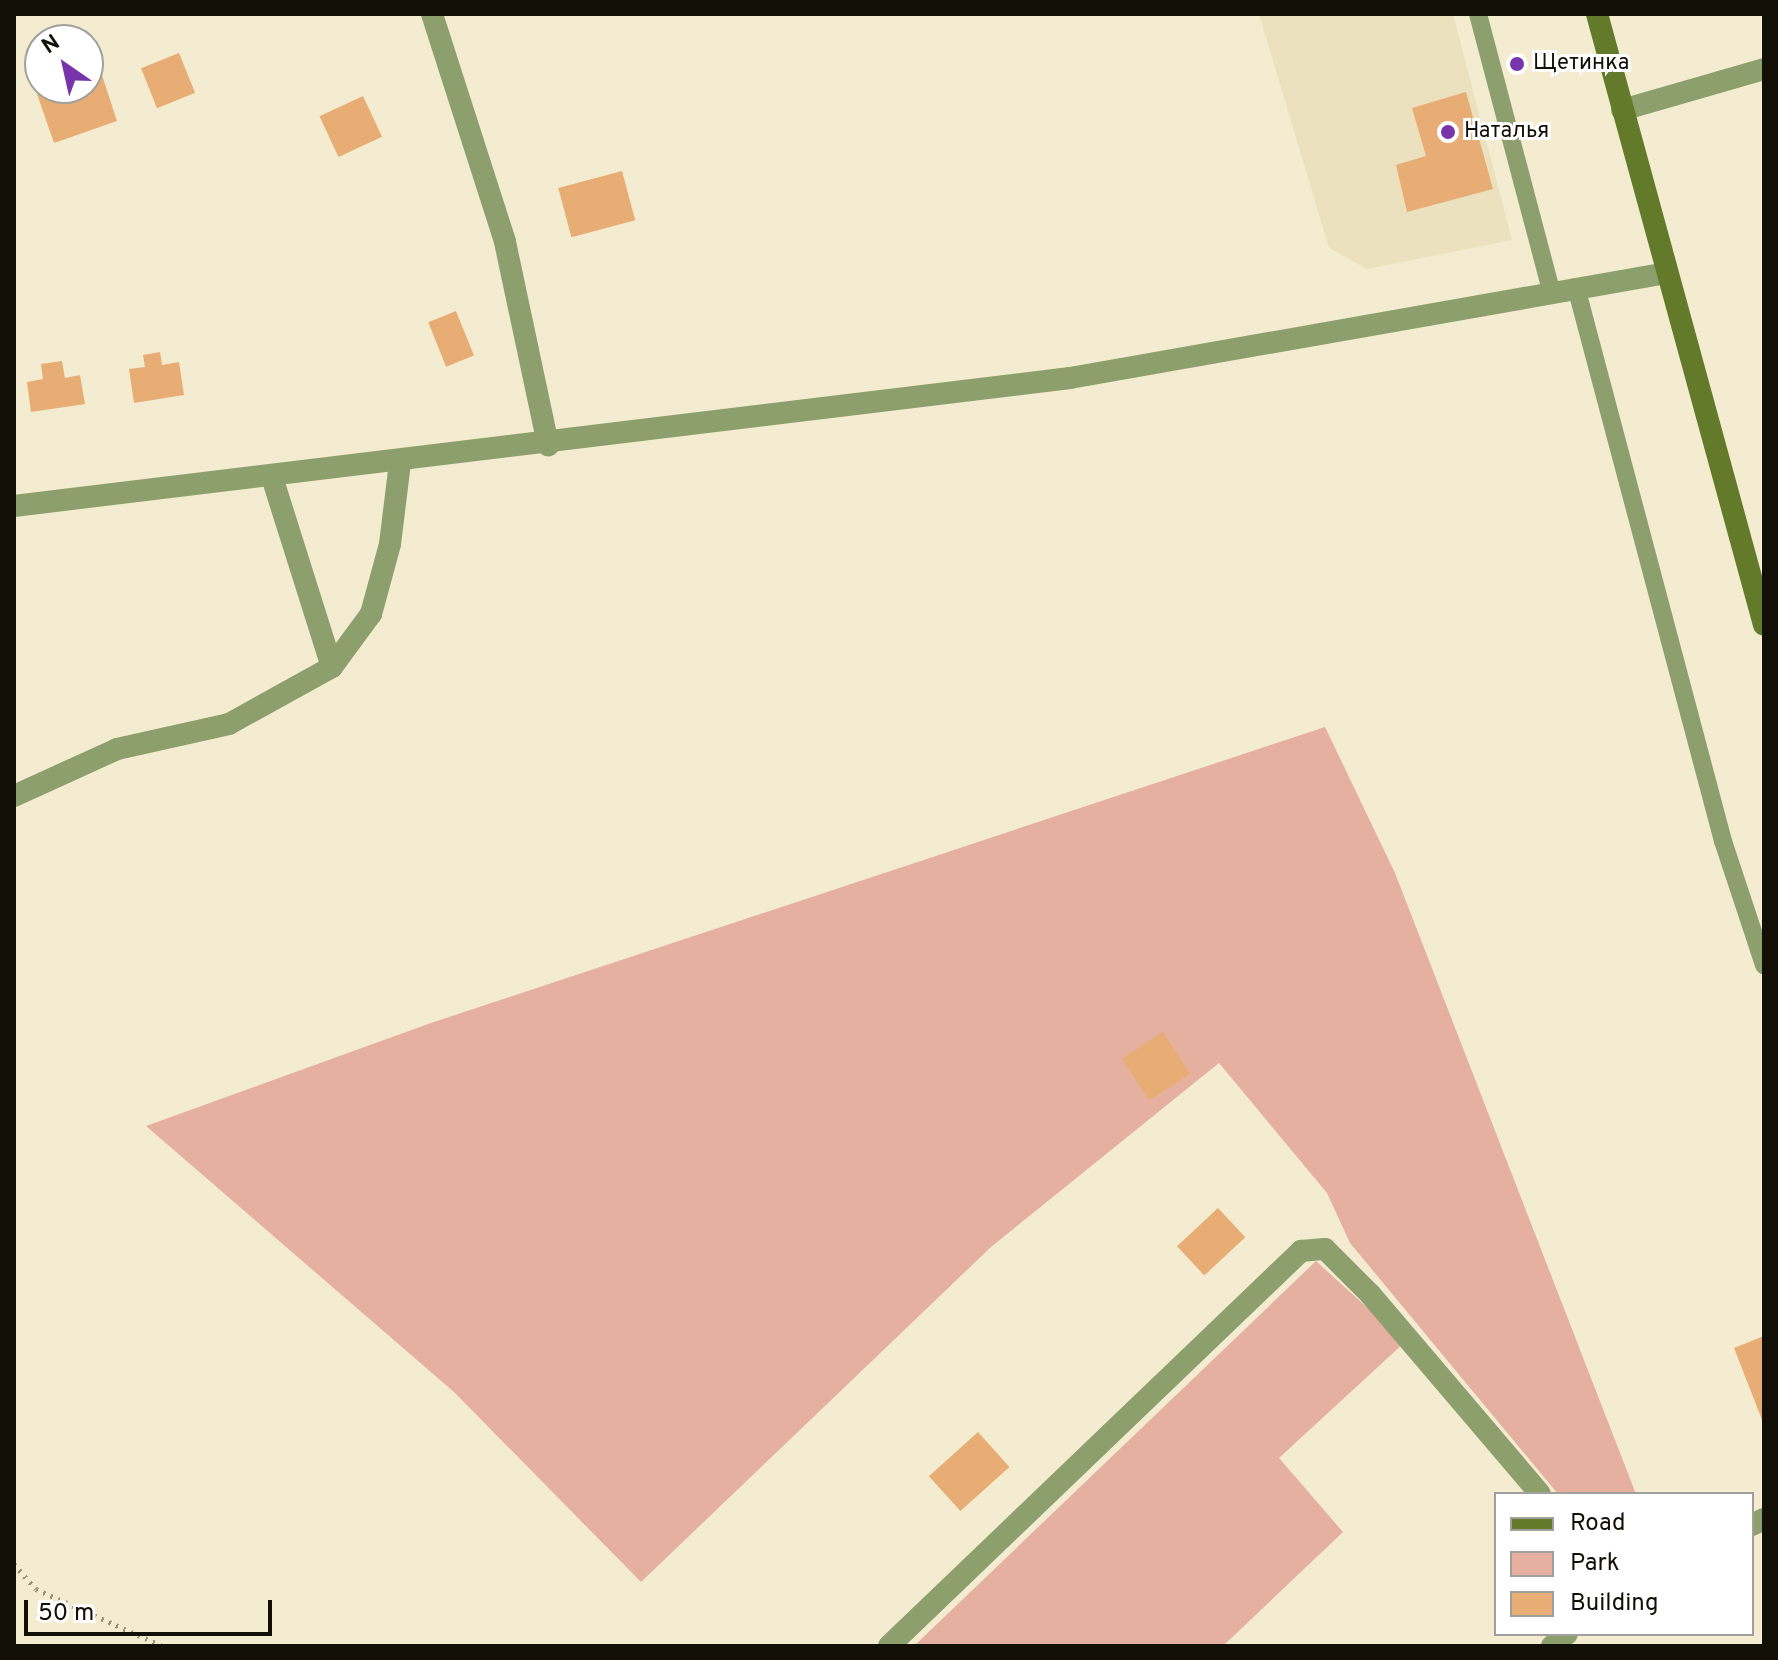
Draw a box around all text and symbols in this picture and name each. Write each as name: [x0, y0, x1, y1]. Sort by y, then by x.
north arrow: [24, 24, 104, 104]
text: N: [37, 30, 66, 61]
place label: Щетинка: [1533, 51, 1629, 77]
marker: Щетинка: [1508, 55, 1526, 73]
place label: Наталья: [1464, 119, 1549, 145]
marker: Наталья: [1439, 123, 1457, 141]
legend: [1494, 1492, 1754, 1636]
text: Road: [1570, 1509, 1626, 1539]
text: Park: [1570, 1549, 1620, 1579]
scale bar: [28, 1584, 276, 1634]
text: Building: [1570, 1589, 1659, 1619]
text: 50 m: [38, 1599, 94, 1629]

